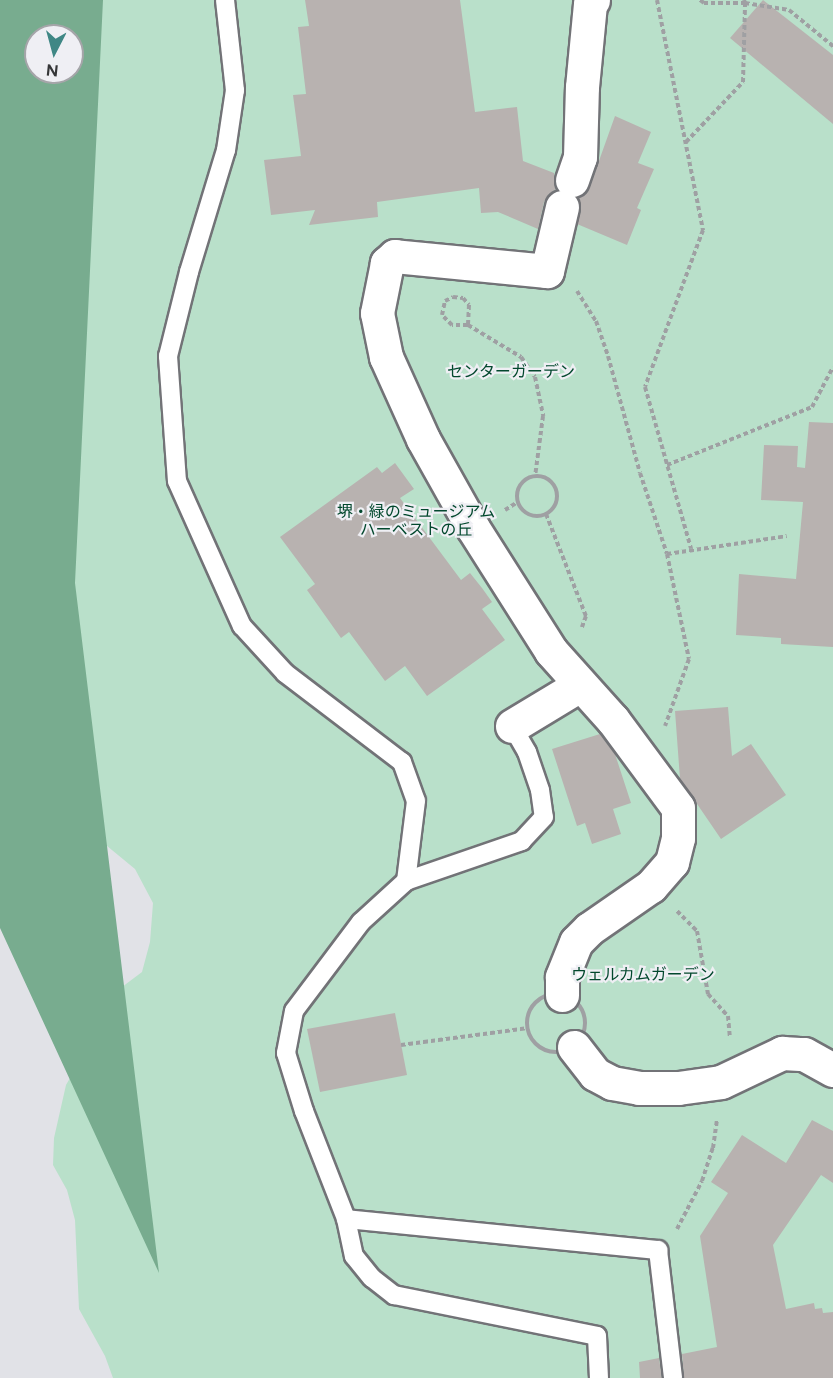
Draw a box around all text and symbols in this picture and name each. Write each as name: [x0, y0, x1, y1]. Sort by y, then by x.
north arrow: [24, 24, 84, 84]
text: N: [45, 60, 59, 81]
park label: センターガーデン: [447, 362, 575, 382]
park label: 堺・緑のミュージアム ハーベストの丘: [336, 502, 496, 540]
park label: ウェルカムガーデン: [571, 965, 715, 985]

